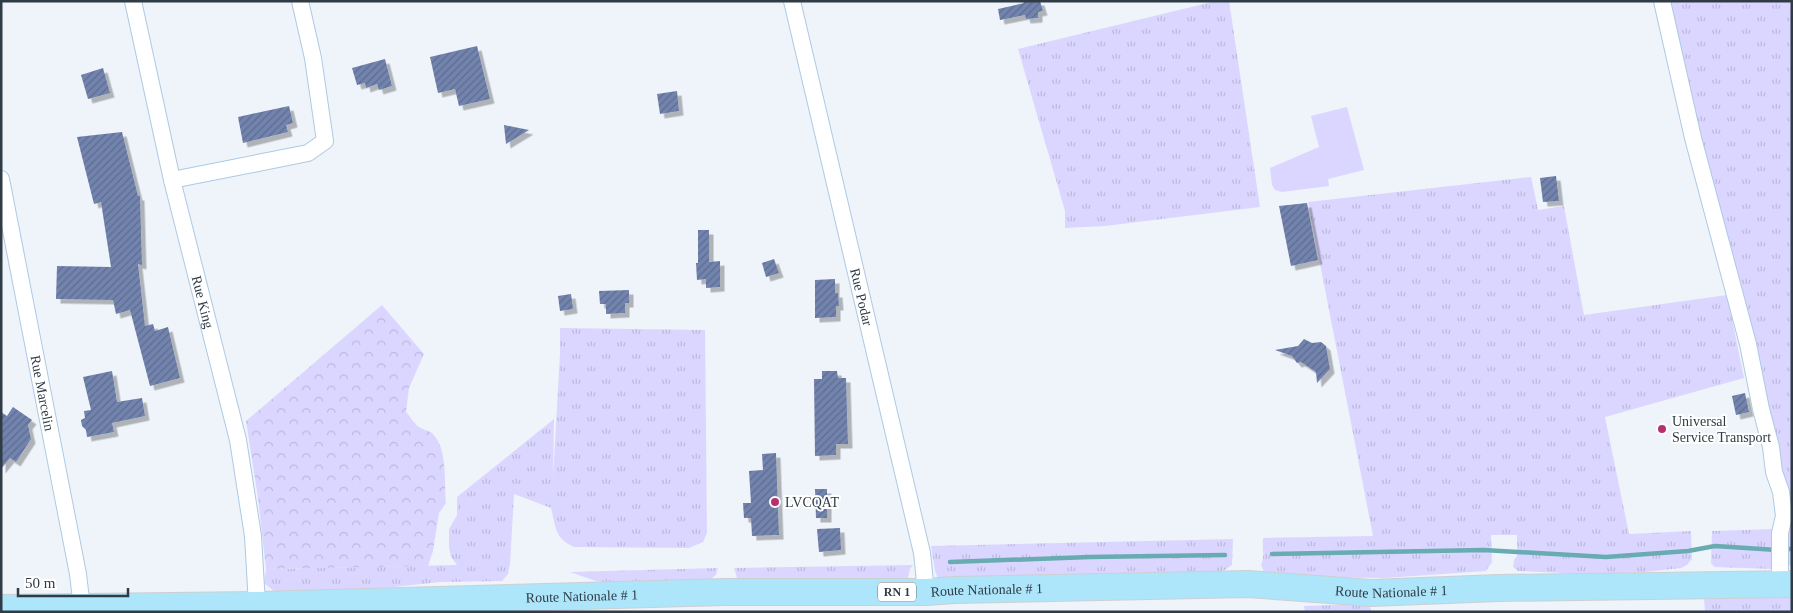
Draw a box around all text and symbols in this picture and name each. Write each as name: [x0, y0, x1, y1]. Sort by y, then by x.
street label: Rue Podar: [848, 267, 876, 328]
street label: Rue King: [189, 274, 217, 330]
street label: Rue Marcelin: [28, 354, 57, 432]
place label: Universal Service Transport: [1672, 414, 1771, 445]
marker: Universal Service Transport: [1656, 423, 1668, 435]
place label: LVCQAT: [785, 495, 839, 510]
marker: LVCQAT: [769, 496, 781, 508]
scale bar: [18, 566, 128, 598]
text: 50 m: [25, 575, 56, 591]
street label: Route Nationale # 1: [930, 581, 1043, 599]
road number: RN 1: [878, 582, 916, 602]
street label: Route Nationale # 1: [1335, 582, 1448, 601]
street label: Route Nationale # 1: [525, 587, 638, 605]

